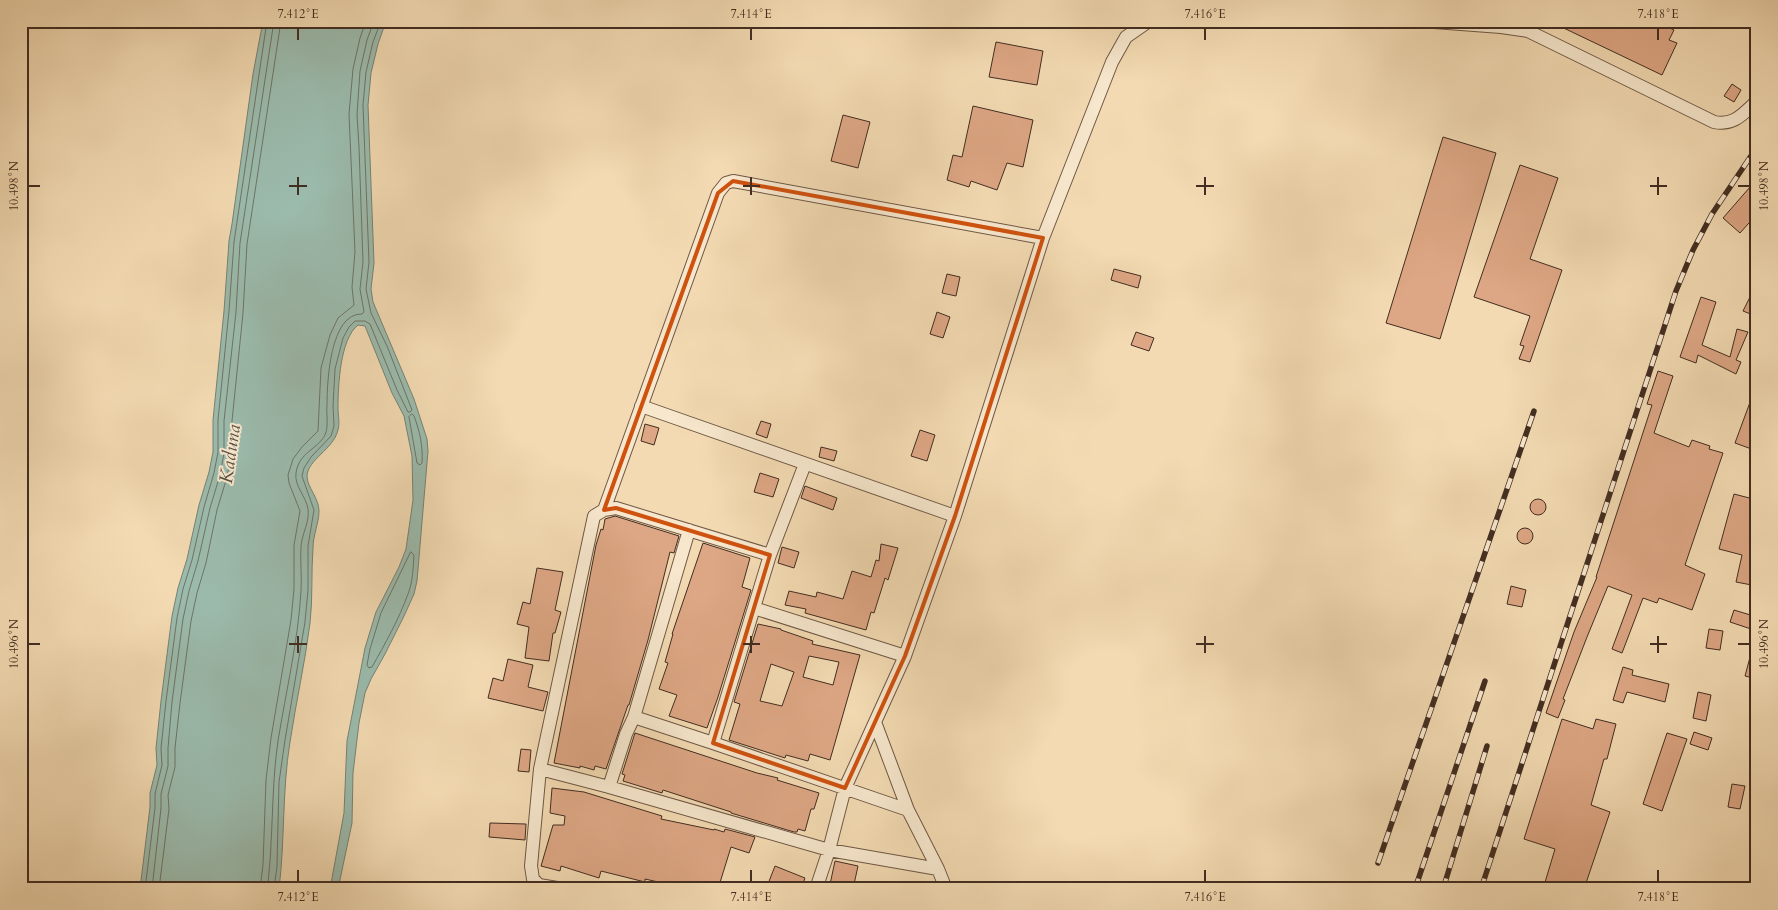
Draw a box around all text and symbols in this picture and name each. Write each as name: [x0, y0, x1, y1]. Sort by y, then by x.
text: 7.412°E: [277, 6, 319, 22]
text: 7.414°E: [730, 6, 772, 22]
text: 7.416°E: [1184, 6, 1226, 22]
text: 7.418°E: [1637, 6, 1679, 22]
text: 10.498°N: [6, 160, 22, 211]
text: 10.498°N: [1756, 160, 1772, 211]
water label: Kaduna: [213, 422, 247, 485]
text: 10.496°N: [6, 618, 22, 669]
text: 10.496°N: [1756, 618, 1772, 669]
text: 7.412°E: [277, 889, 319, 905]
text: 7.414°E: [730, 889, 772, 905]
text: 7.416°E: [1184, 889, 1226, 905]
text: 7.418°E: [1637, 889, 1679, 905]

